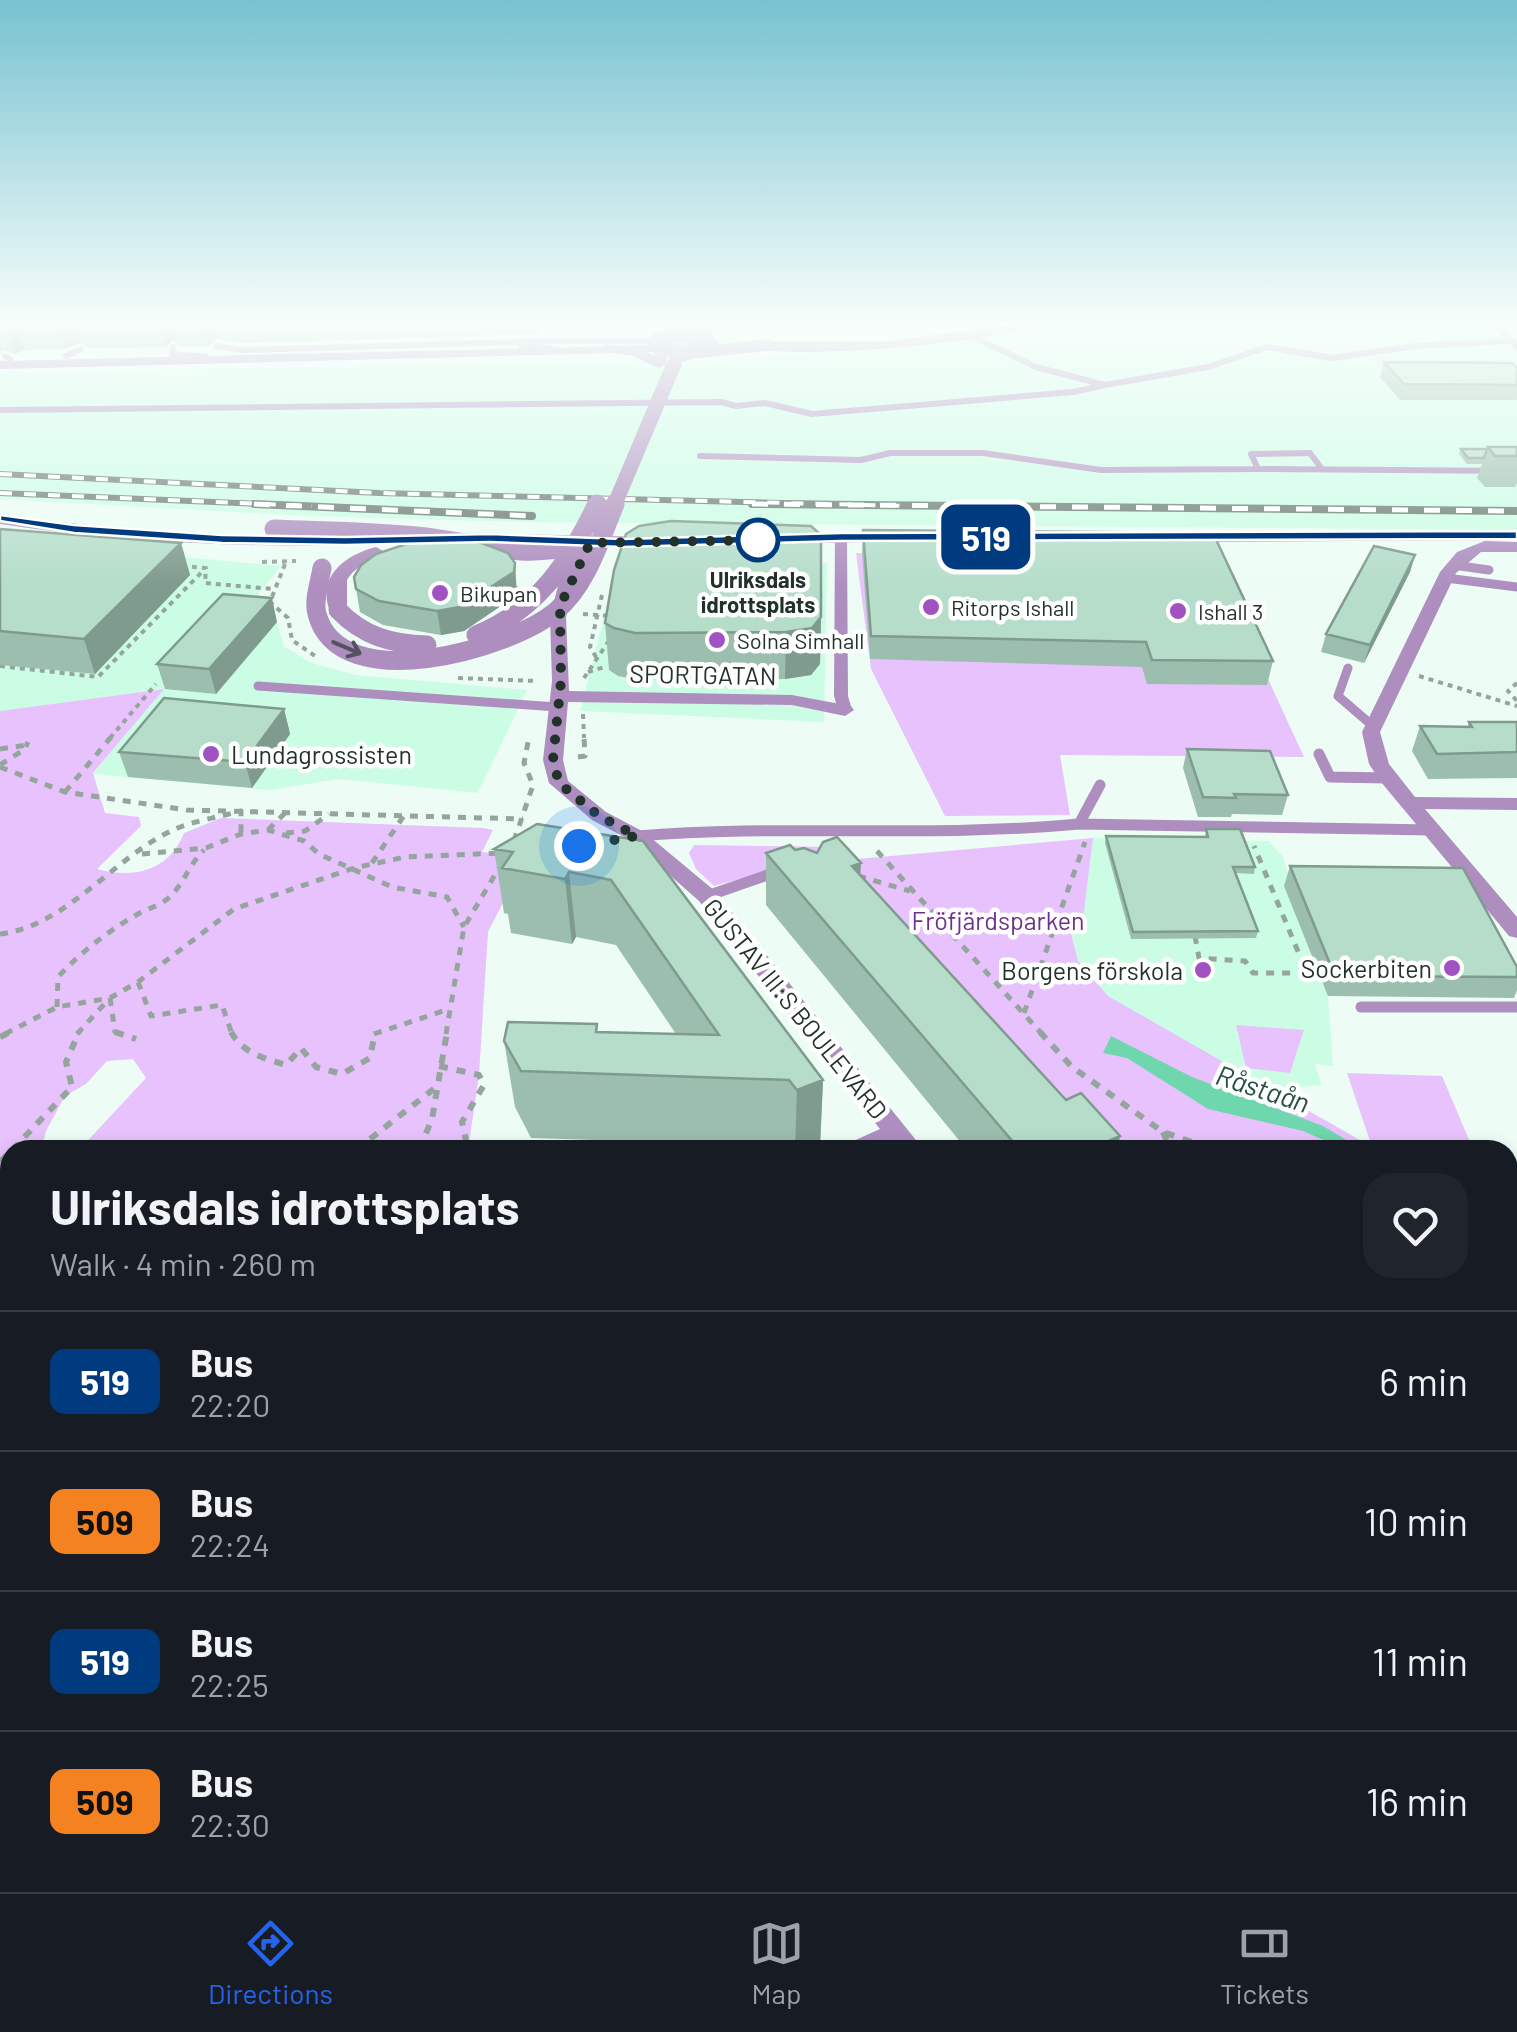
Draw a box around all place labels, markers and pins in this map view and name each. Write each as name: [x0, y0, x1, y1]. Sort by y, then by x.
marker: Ulriksdals idrottsplats: [737, 519, 779, 561]
place label: Ulriksdals idrottsplats: [701, 566, 815, 617]
place label: Bikupan: [460, 580, 537, 606]
marker: Bikupan: [429, 582, 451, 604]
place label: Ritorps Ishall: [951, 594, 1074, 620]
marker: Ritorps Ishall: [920, 596, 942, 618]
place label: Ishall 3: [1198, 598, 1263, 624]
marker: Ishall 3: [1167, 600, 1189, 622]
place label: Solna Simhall: [737, 627, 864, 653]
marker: Solna Simhall: [706, 629, 728, 651]
place label: Lundagrossisten: [231, 739, 412, 769]
marker: Lundagrossisten: [200, 743, 222, 765]
place label: Sockerbiten: [1301, 953, 1432, 983]
place label: Borgens förskola: [1001, 955, 1183, 985]
marker: Sockerbiten: [1441, 957, 1463, 979]
marker: Borgens förskola: [1192, 959, 1214, 981]

